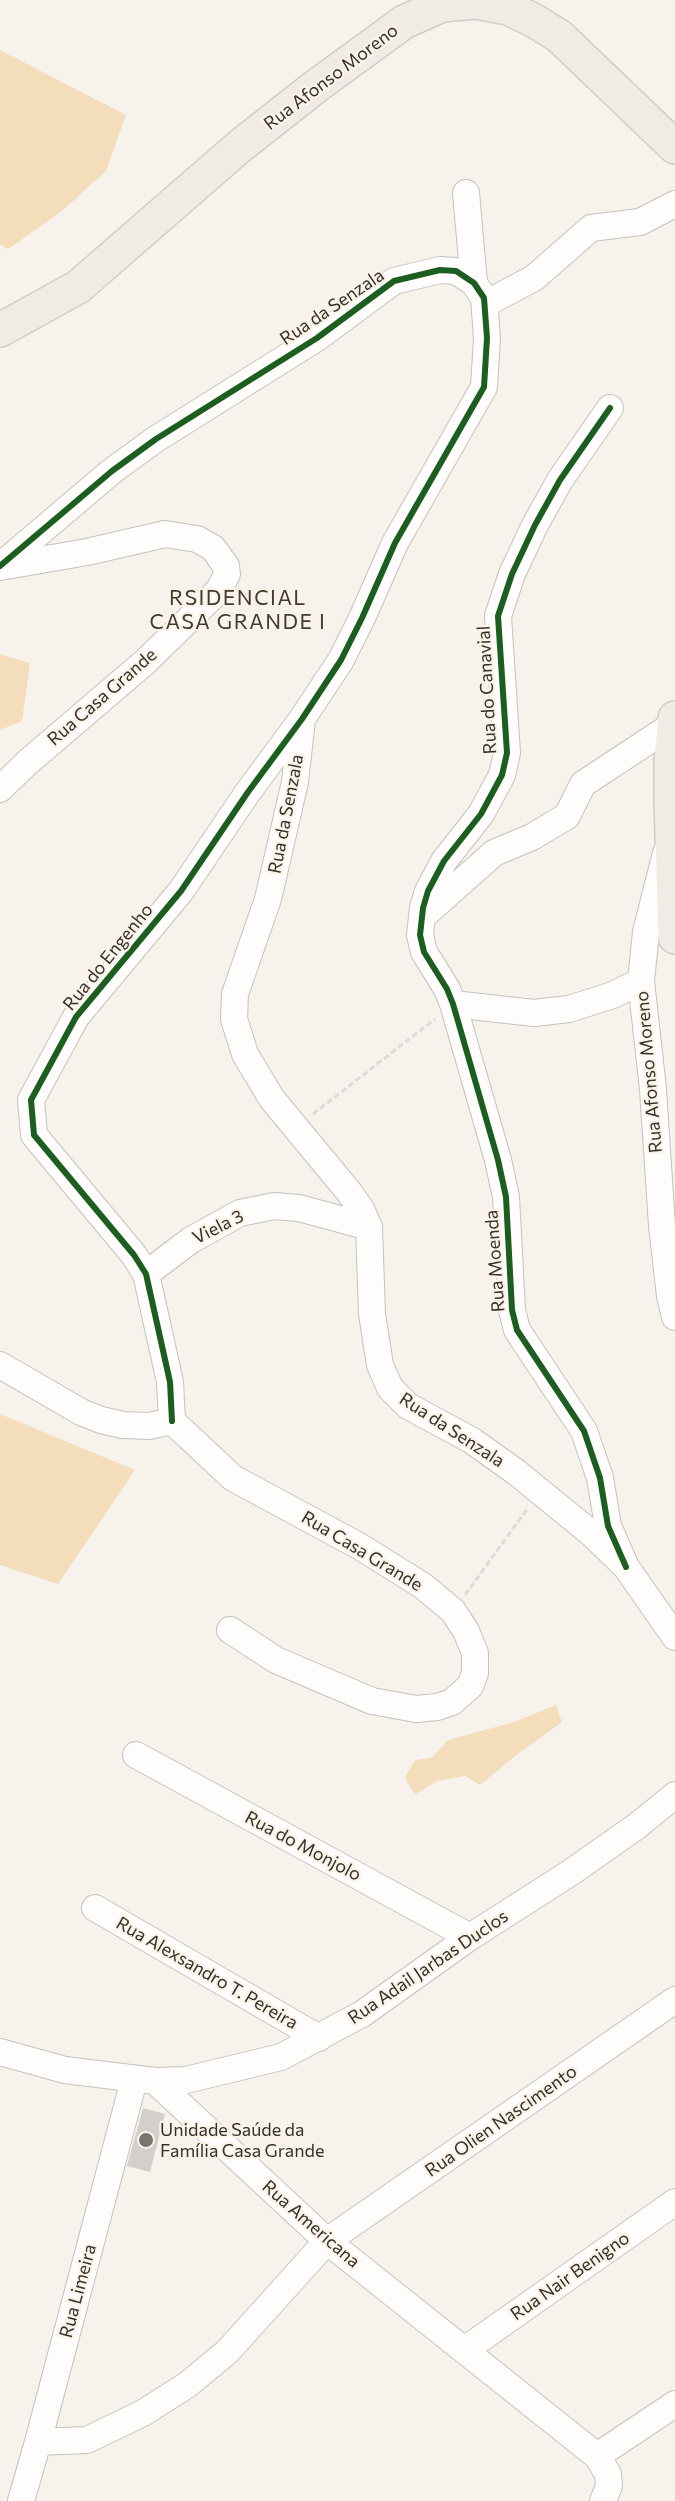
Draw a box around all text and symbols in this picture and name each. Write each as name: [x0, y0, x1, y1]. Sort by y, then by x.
street label: Rua Afonso Moreno: [260, 19, 402, 135]
street label: Rua da Senzala: [276, 264, 388, 350]
district label: RSIDENCIAL CASA GRANDE I: [150, 585, 326, 635]
street label: Rua do Canavial: [473, 625, 501, 755]
street label: Rua Casa Grande: [43, 644, 161, 750]
street label: Rua da Senzala: [264, 753, 308, 875]
street label: Rua do Engenho: [58, 899, 158, 1015]
street label: Rua Afonso Moreno: [631, 990, 667, 1154]
street label: Viela 3: [189, 1205, 247, 1249]
street label: Rua Moenda: [481, 1209, 509, 1313]
street label: Rua da Senzala: [395, 1388, 509, 1472]
street label: Rua Casa Grande: [298, 1506, 426, 1596]
street label: Rua do Monjolo: [241, 1806, 365, 1886]
street label: Rua Adail Jarbas Duclos: [344, 1905, 512, 2029]
street label: Rua Alexsandro T. Pereira: [112, 1912, 302, 2034]
street label: Rua Olien Nascimento: [421, 2060, 581, 2182]
place label: Unidade Saúde da Família Casa Grande: [160, 2119, 324, 2162]
marker: Unidade Saúde da Família Casa Grande: [137, 2131, 155, 2149]
street label: Rua Americana: [258, 2176, 364, 2272]
street label: Rua Nair Benigno: [506, 2227, 634, 2325]
street label: Rua Limeira: [55, 2242, 101, 2340]

